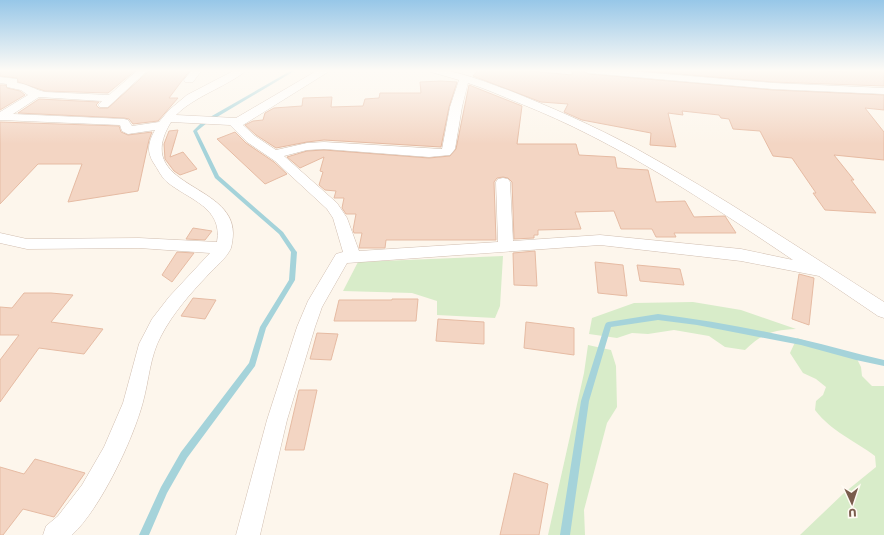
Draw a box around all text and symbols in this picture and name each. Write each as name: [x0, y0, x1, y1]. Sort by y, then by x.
north arrow: [832, 483, 872, 523]
text: U: [848, 507, 857, 520]

